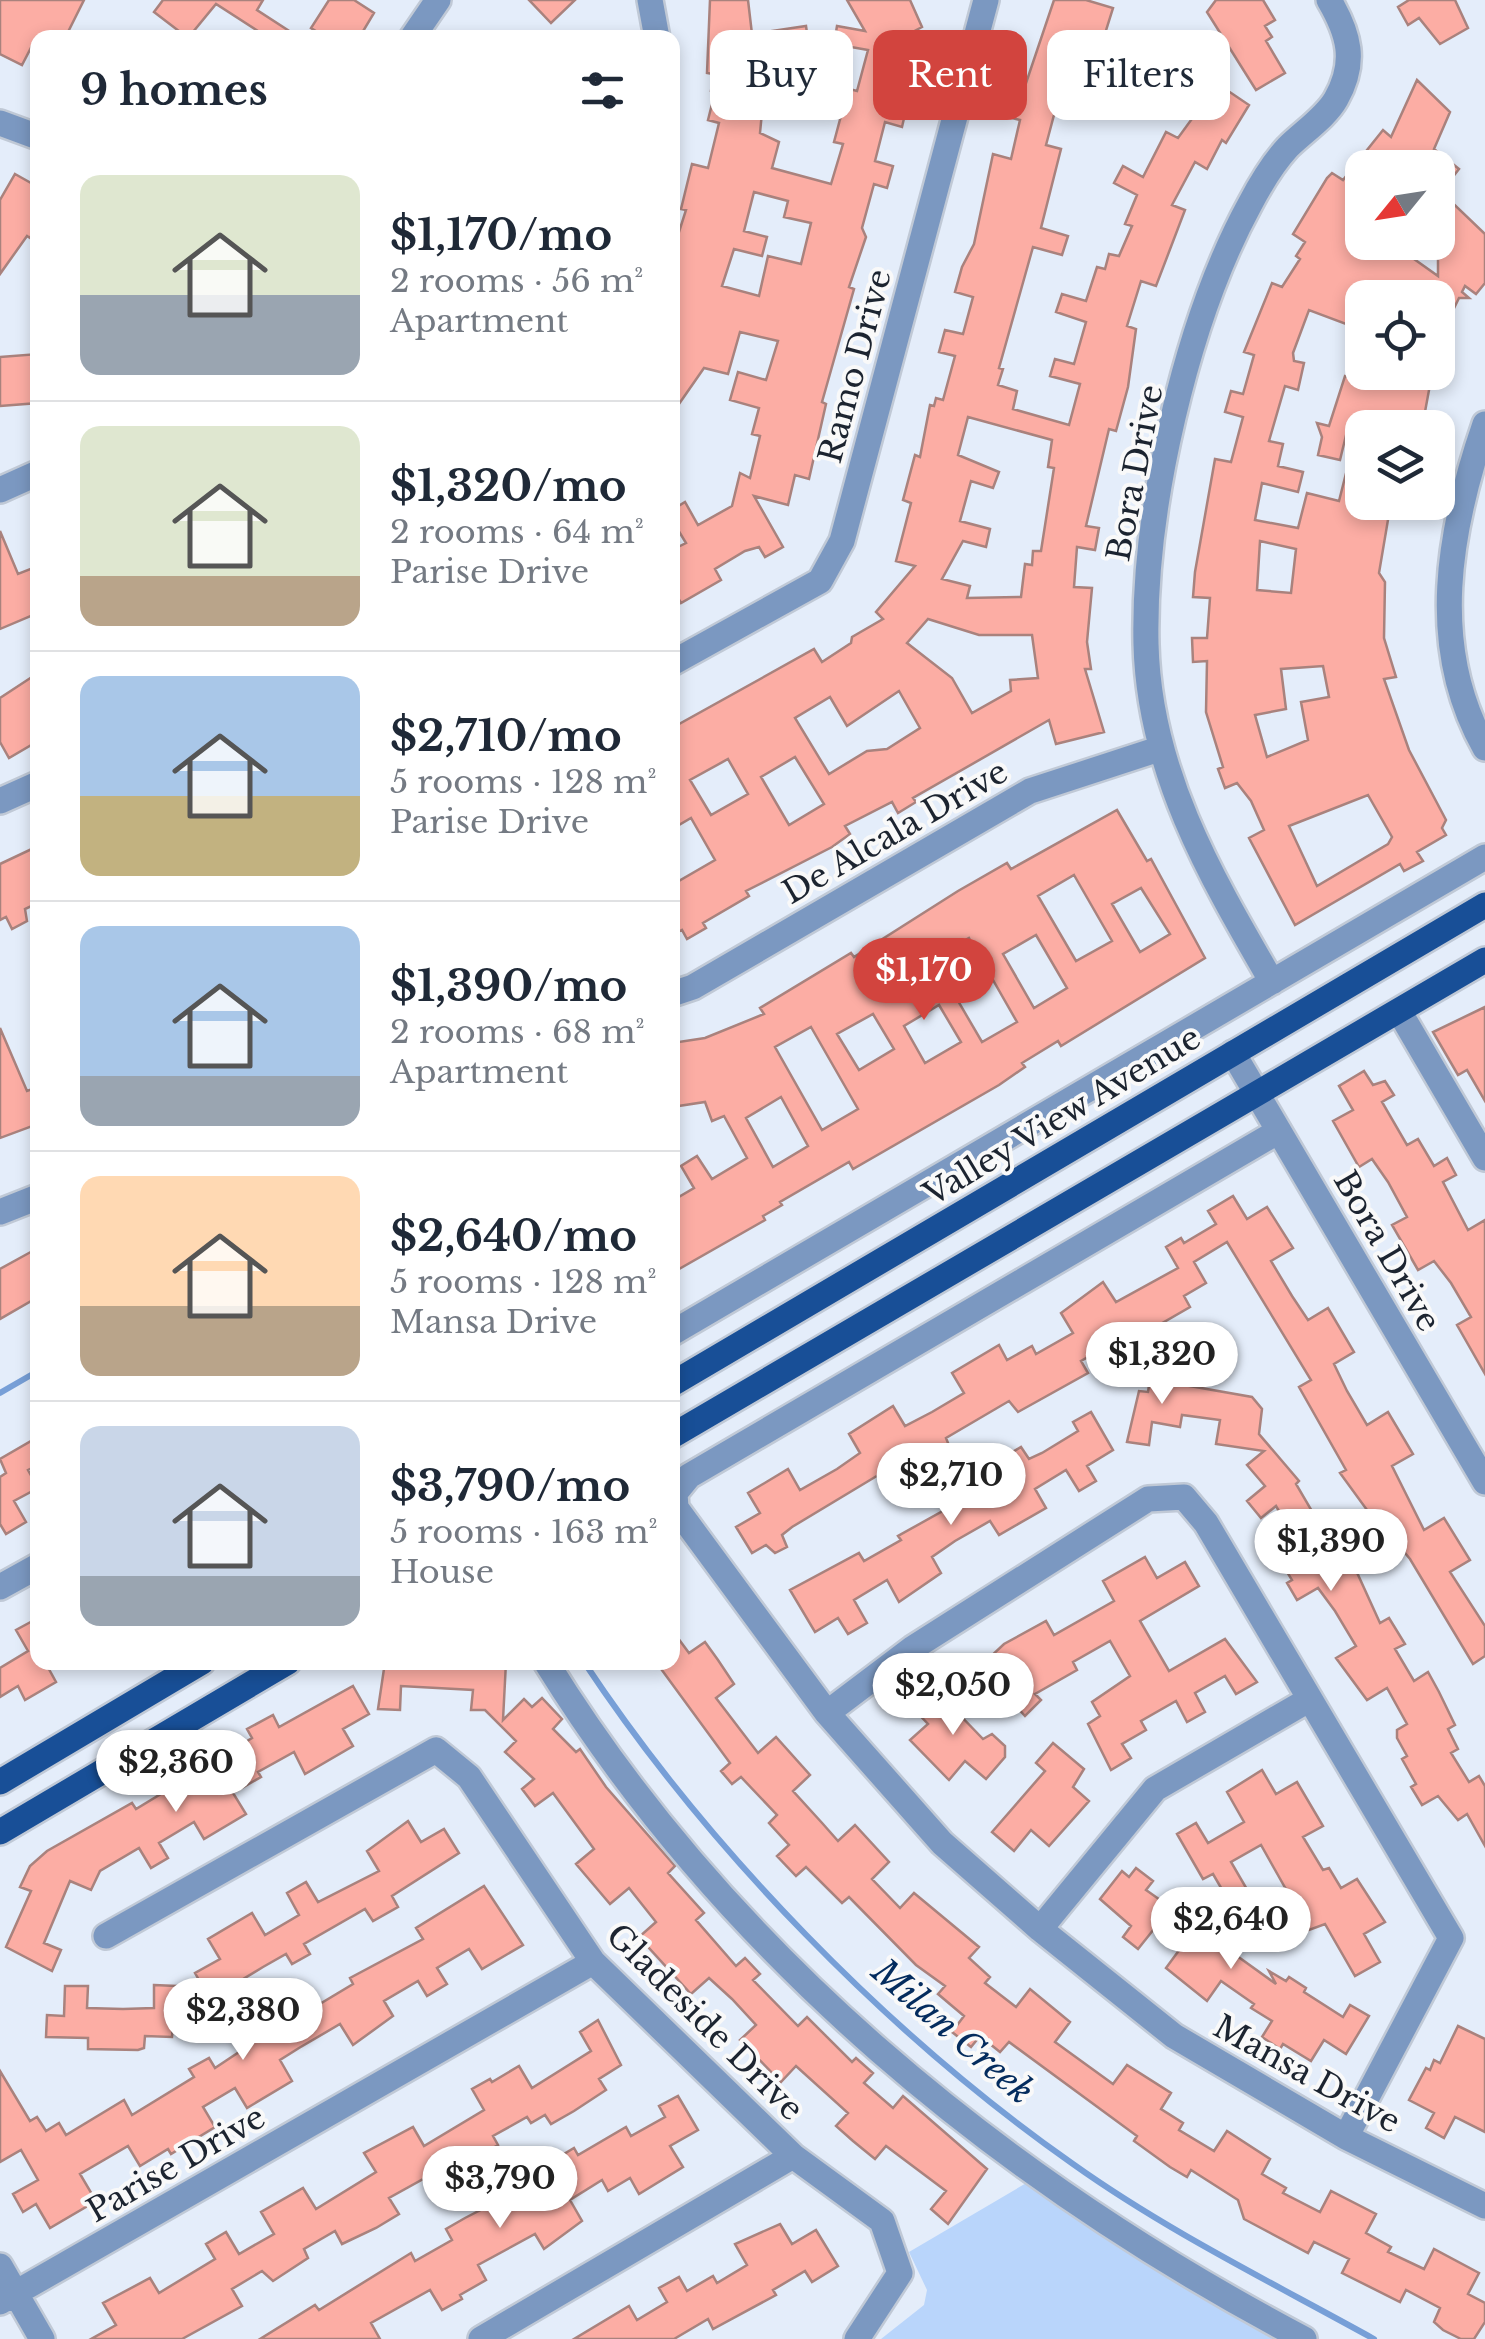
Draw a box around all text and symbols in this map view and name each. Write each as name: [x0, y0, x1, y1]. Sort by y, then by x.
chip: Buy: [710, 30, 853, 120]
chip: Rent: [873, 30, 1027, 120]
chip: Filters: [1047, 30, 1230, 120]
icon: filters: [575, 63, 630, 118]
text: 9 homes: [80, 64, 268, 116]
north arrow: [1345, 150, 1455, 260]
map controls: [1345, 150, 1455, 520]
text: $1,170/mo: [390, 209, 612, 261]
icon: home: [160, 215, 280, 335]
text: 2 rooms · 56 m²: [390, 261, 643, 301]
street label: Ramo Drive: [810, 265, 900, 467]
button: locate: [1345, 280, 1455, 390]
text: Apartment: [390, 301, 568, 341]
street label: Bora Drive: [1098, 381, 1172, 565]
button: layers: [1345, 410, 1455, 520]
text: $1,320/mo: [390, 460, 626, 512]
icon: home: [160, 466, 280, 586]
text: 2 rooms · 64 m²: [390, 512, 644, 552]
text: Parise Drive: [390, 552, 589, 592]
text: $2,710/mo: [390, 710, 622, 762]
icon: home: [160, 716, 280, 836]
street label: De Alcala Drive: [775, 751, 1015, 913]
text: 5 rooms · 128 m²: [390, 762, 657, 802]
text: Parise Drive: [390, 802, 589, 842]
pin: $1,170: [843, 938, 1005, 1023]
text: $1,170: [875, 950, 973, 990]
text: $1,390/mo: [390, 960, 627, 1012]
icon: home: [160, 966, 280, 1086]
text: 2 rooms · 68 m²: [390, 1012, 645, 1052]
street label: Valley View Avenue: [916, 1018, 1208, 1215]
text: Apartment: [390, 1052, 568, 1092]
street label: Bora Drive: [1325, 1164, 1449, 1338]
text: $2,640/mo: [390, 1210, 637, 1262]
icon: home: [160, 1216, 280, 1336]
text: 5 rooms · 128 m²: [390, 1262, 657, 1302]
text: Mansa Drive: [390, 1302, 597, 1342]
pin: $1,320: [1081, 1322, 1243, 1407]
text: $1,320: [1108, 1334, 1216, 1374]
pin: $2,710: [870, 1443, 1032, 1528]
text: $2,710: [899, 1455, 1003, 1495]
text: $3,790/mo: [390, 1460, 630, 1512]
icon: home: [160, 1466, 280, 1586]
pin: $1,390: [1250, 1509, 1412, 1594]
text: 5 rooms · 163 m²: [390, 1512, 658, 1552]
text: $1,390: [1276, 1521, 1386, 1561]
text: House: [390, 1552, 494, 1592]
pin: $2,050: [872, 1653, 1034, 1738]
text: $2,050: [895, 1665, 1011, 1705]
pin: $2,360: [95, 1730, 257, 1815]
text: $2,360: [118, 1742, 234, 1782]
pin: $2,640: [1150, 1887, 1312, 1972]
text: $2,640: [1173, 1899, 1289, 1939]
street label: Gladeside Drive: [598, 1915, 812, 2129]
water label: Milan Creek: [863, 1949, 1042, 2113]
pin: $2,380: [162, 1978, 324, 2063]
text: $2,380: [186, 1990, 300, 2030]
street label: Mansa Drive: [1207, 2006, 1407, 2142]
street label: Parise Drive: [80, 2097, 272, 2231]
pin: $3,790: [419, 2146, 581, 2231]
text: $3,790: [444, 2158, 556, 2198]

